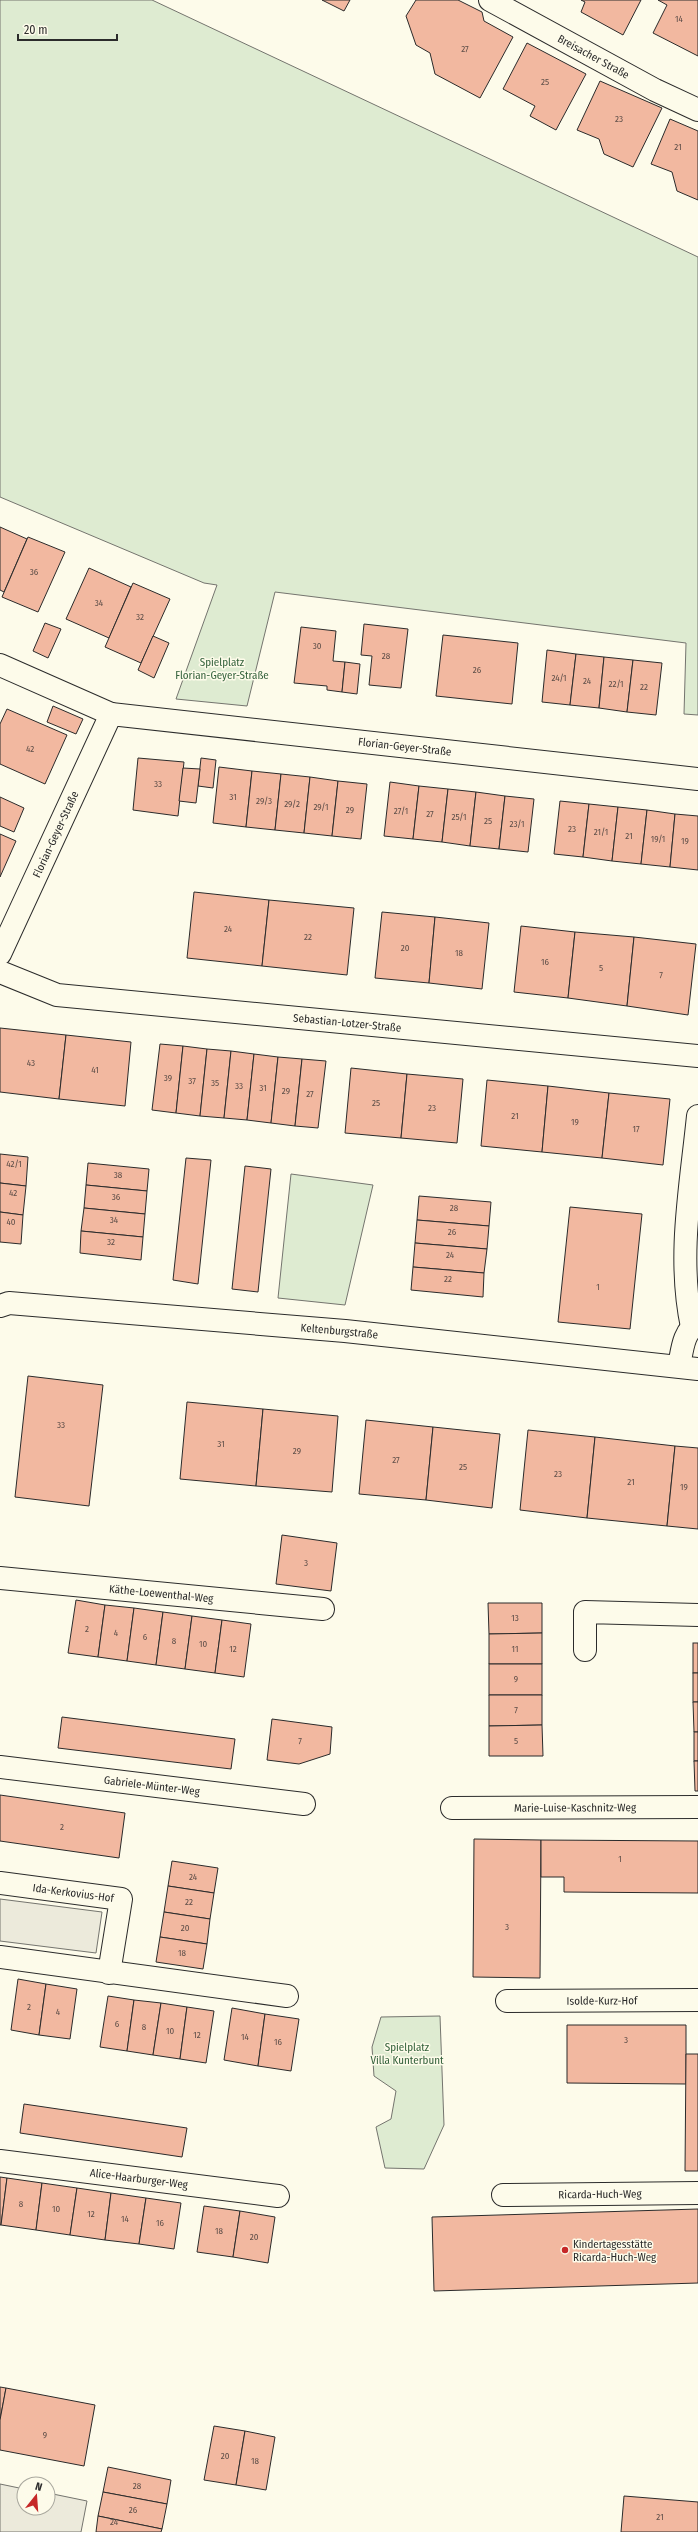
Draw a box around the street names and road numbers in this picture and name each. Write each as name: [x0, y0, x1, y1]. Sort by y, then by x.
street label: Breisacher Straße: [555, 32, 631, 82]
street label: Florian-Geyer-Straße: [357, 735, 452, 759]
street label: Florian-Geyer-Straße: [30, 789, 81, 880]
street label: Sebastian-Lotzer-Straße: [293, 1012, 402, 1035]
street label: Keltenburgstraße: [300, 1321, 379, 1342]
street label: Käthe-Loewenthal-Weg: [108, 1583, 215, 1606]
street label: Gabriele-Münter-Weg: [103, 1774, 201, 1798]
street label: Marie-Luise-Kaschnitz-Weg: [514, 1801, 637, 1815]
street label: Ida-Kerkovius-Hof: [32, 1881, 115, 1905]
street label: Isolde-Kurz-Hof: [567, 1994, 638, 2008]
street label: Alice-Haarburger-Weg: [89, 2166, 189, 2192]
street label: Ricarda-Huch-Weg: [558, 2188, 643, 2201]

